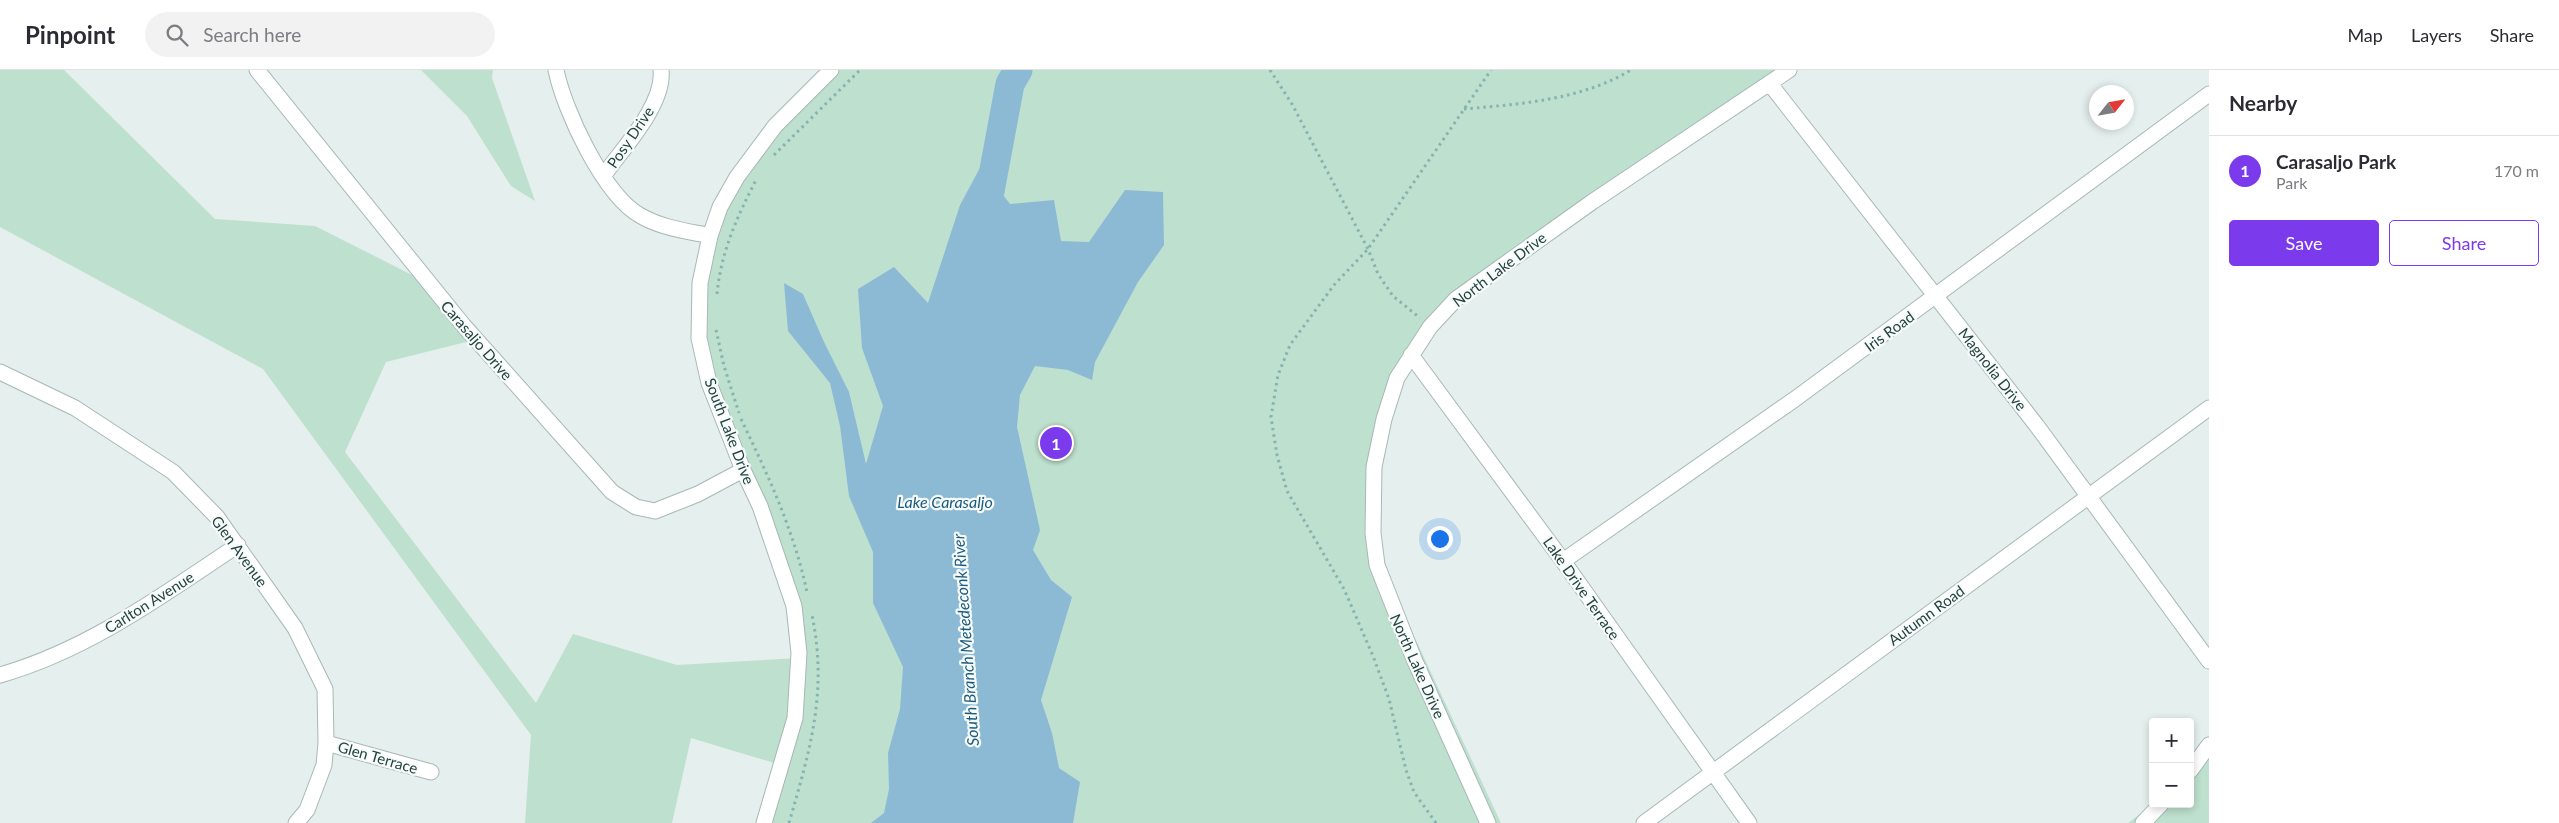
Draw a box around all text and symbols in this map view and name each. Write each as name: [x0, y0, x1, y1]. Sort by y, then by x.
search box: [145, 12, 495, 57]
text: Pinpoint: [25, 20, 115, 49]
icon: search: [163, 21, 191, 49]
text: Search here: [203, 23, 301, 46]
text: Map: [2347, 24, 2383, 46]
text: Layers: [2411, 24, 2462, 46]
text: Share: [2490, 24, 2534, 46]
north arrow: [2089, 85, 2134, 130]
text: Nearby: [2229, 90, 2297, 115]
street label: Posy Drive: [603, 103, 657, 171]
text: Carasaljo Park: [2276, 150, 2396, 173]
text: 1: [2240, 161, 2250, 180]
text: 170 m: [2494, 161, 2539, 180]
text: Park: [2276, 173, 2307, 192]
button: Save: [2229, 220, 2379, 266]
button: Share: [2389, 220, 2539, 266]
street label: North Lake Drive: [1449, 228, 1549, 310]
street label: Carasaljo Drive: [438, 297, 516, 383]
street label: Iris Road: [1861, 307, 1917, 355]
street label: Magnolia Drive: [1955, 324, 2031, 414]
street label: South Lake Drive: [701, 375, 759, 487]
pin: 1: [1040, 424, 1072, 462]
water label: Lake Carasaljo: [897, 492, 993, 511]
street label: Glen Avenue: [208, 512, 272, 590]
your location: [1427, 526, 1453, 552]
water label: South Branch Metedeconk River: [948, 533, 982, 747]
street label: Lake Drive Terrace: [1540, 533, 1624, 643]
street label: Carlton Avenue: [101, 567, 197, 637]
street label: Autumn Road: [1884, 581, 1968, 649]
street label: North Lake Drive: [1387, 611, 1449, 721]
map controls: [2149, 718, 2194, 808]
button: +: [2149, 718, 2194, 763]
street label: Glen Terrace: [336, 737, 420, 777]
button: −: [2149, 763, 2194, 808]

